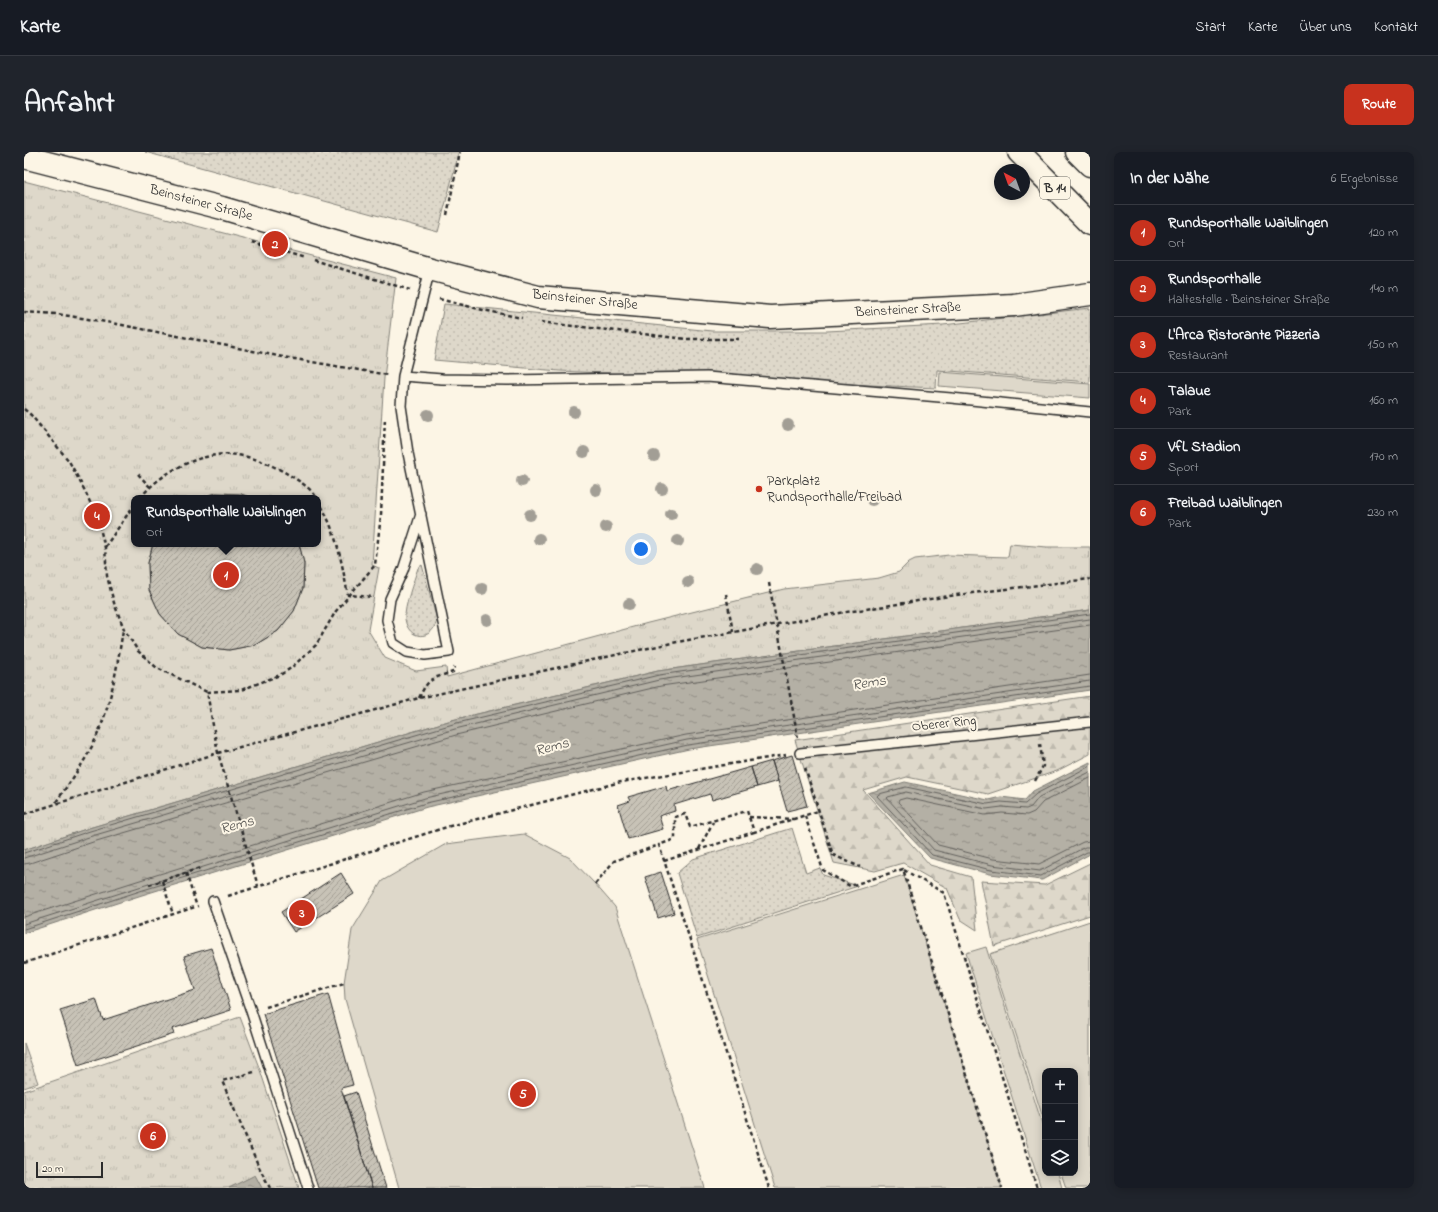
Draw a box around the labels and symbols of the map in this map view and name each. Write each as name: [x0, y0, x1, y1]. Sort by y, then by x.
north arrow: [994, 164, 1030, 200]
road number: B 14: [1040, 177, 1070, 199]
street label: Beinsteiner Straße: [146, 179, 256, 227]
pin: 2: [262, 229, 288, 259]
street label: Beinsteiner Straße: [530, 284, 639, 316]
street label: Beinsteiner Straße: [854, 297, 962, 323]
place label: Parkplatz Rundsporthalle/Freibad: [767, 471, 902, 508]
marker: Parkplatz Rundsporthalle/Freibad: [754, 484, 764, 494]
pin: 4: [84, 501, 110, 531]
your location: [631, 539, 651, 559]
pin: 1: [213, 560, 239, 590]
water label: Rems: [850, 669, 888, 697]
street label: Oberer Ring: [911, 710, 977, 739]
water label: Rems: [533, 732, 572, 762]
water label: Rems: [218, 810, 257, 840]
pin: 3: [289, 898, 315, 928]
pin: 5: [510, 1079, 536, 1109]
pin: 6: [140, 1121, 166, 1151]
scale bar: [36, 1160, 103, 1179]

